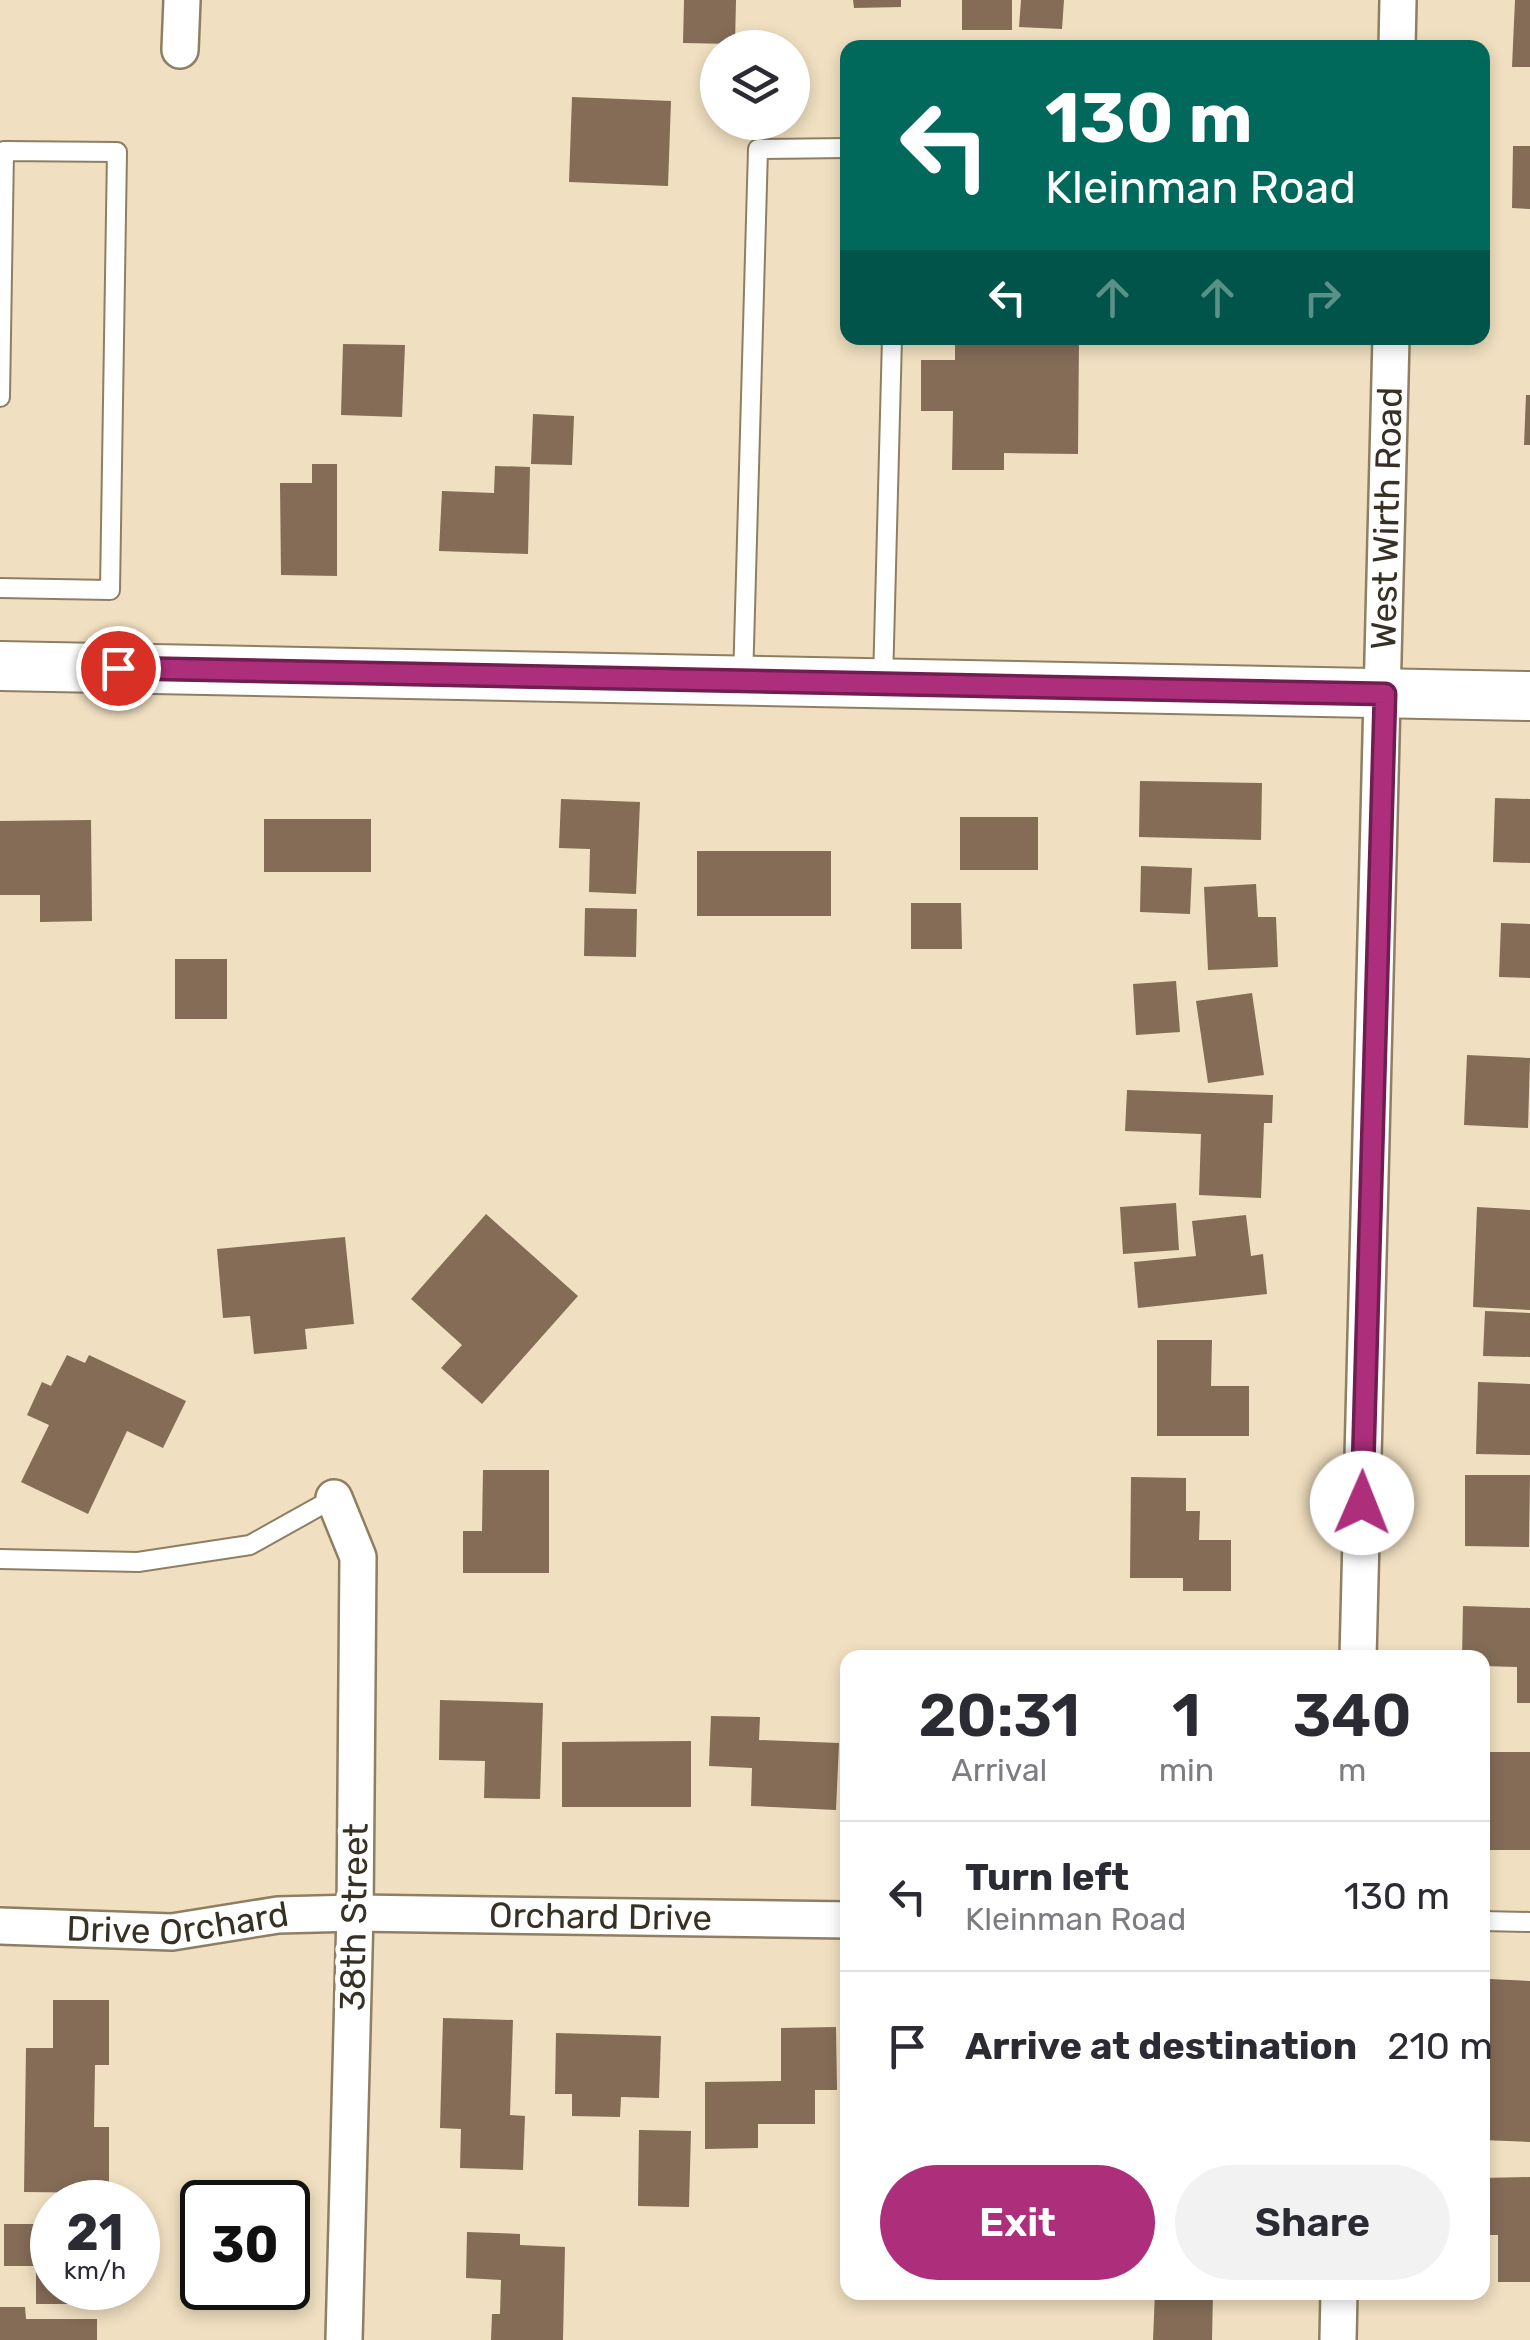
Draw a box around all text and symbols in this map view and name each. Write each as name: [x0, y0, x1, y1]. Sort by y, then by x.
map controls: [700, 30, 810, 140]
button: layers: [700, 30, 810, 140]
text: 130 m: [1045, 77, 1253, 160]
icon: left: [880, 80, 1010, 210]
text: Kleinman Road: [1045, 161, 1356, 214]
icon: left: [980, 270, 1035, 325]
icon: ahead: [1085, 270, 1140, 325]
icon: ahead: [1190, 270, 1245, 325]
icon: right: [1295, 270, 1350, 325]
street label: West Wirth Road: [1362, 386, 1411, 650]
pin: [76, 626, 161, 711]
icon: arrive: [91, 641, 146, 696]
position arrow: [1310, 1451, 1414, 1555]
text: 20:31: [919, 1680, 1080, 1751]
text: 1: [1172, 1680, 1201, 1751]
text: 340: [1293, 1680, 1411, 1751]
text: Arrival: [951, 1751, 1047, 1789]
text: min: [1159, 1751, 1214, 1789]
text: m: [1338, 1751, 1366, 1789]
street label: 38th Street: [331, 1823, 377, 2011]
text: Turn left: [965, 1854, 1129, 1900]
icon: left: [880, 1869, 935, 1924]
text: 130 m: [1344, 1873, 1450, 1919]
street label: Drive Orchard: [66, 1893, 291, 1953]
street label: Orchard Drive: [489, 1894, 712, 1939]
text: Kleinman Road: [965, 1900, 1186, 1938]
icon: arrive: [880, 2019, 935, 2074]
text: Arrive at destination: [965, 2023, 1357, 2069]
text: 210 m: [1387, 2023, 1493, 2069]
button: Exit: [880, 2165, 1155, 2280]
button: Share: [1175, 2165, 1450, 2280]
speed limit sign: 30: [180, 2180, 310, 2310]
text: 21: [66, 2203, 124, 2263]
text: km/h: [64, 2256, 126, 2285]

